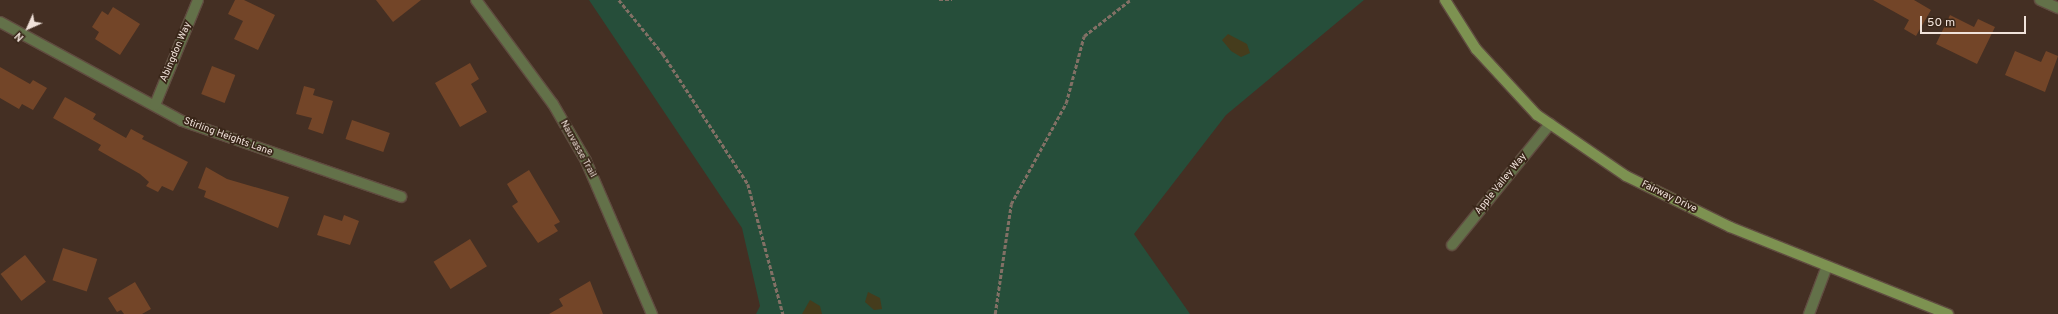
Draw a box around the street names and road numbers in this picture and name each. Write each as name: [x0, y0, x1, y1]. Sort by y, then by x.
street label: Abingdon Way: [158, 20, 194, 84]
street label: Stirling Heights Lane: [182, 115, 274, 159]
street label: Nauvasse Trail: [557, 118, 599, 180]
street label: Apple Valley Way: [1472, 151, 1530, 217]
street label: Fairway Drive: [1639, 178, 1699, 216]

